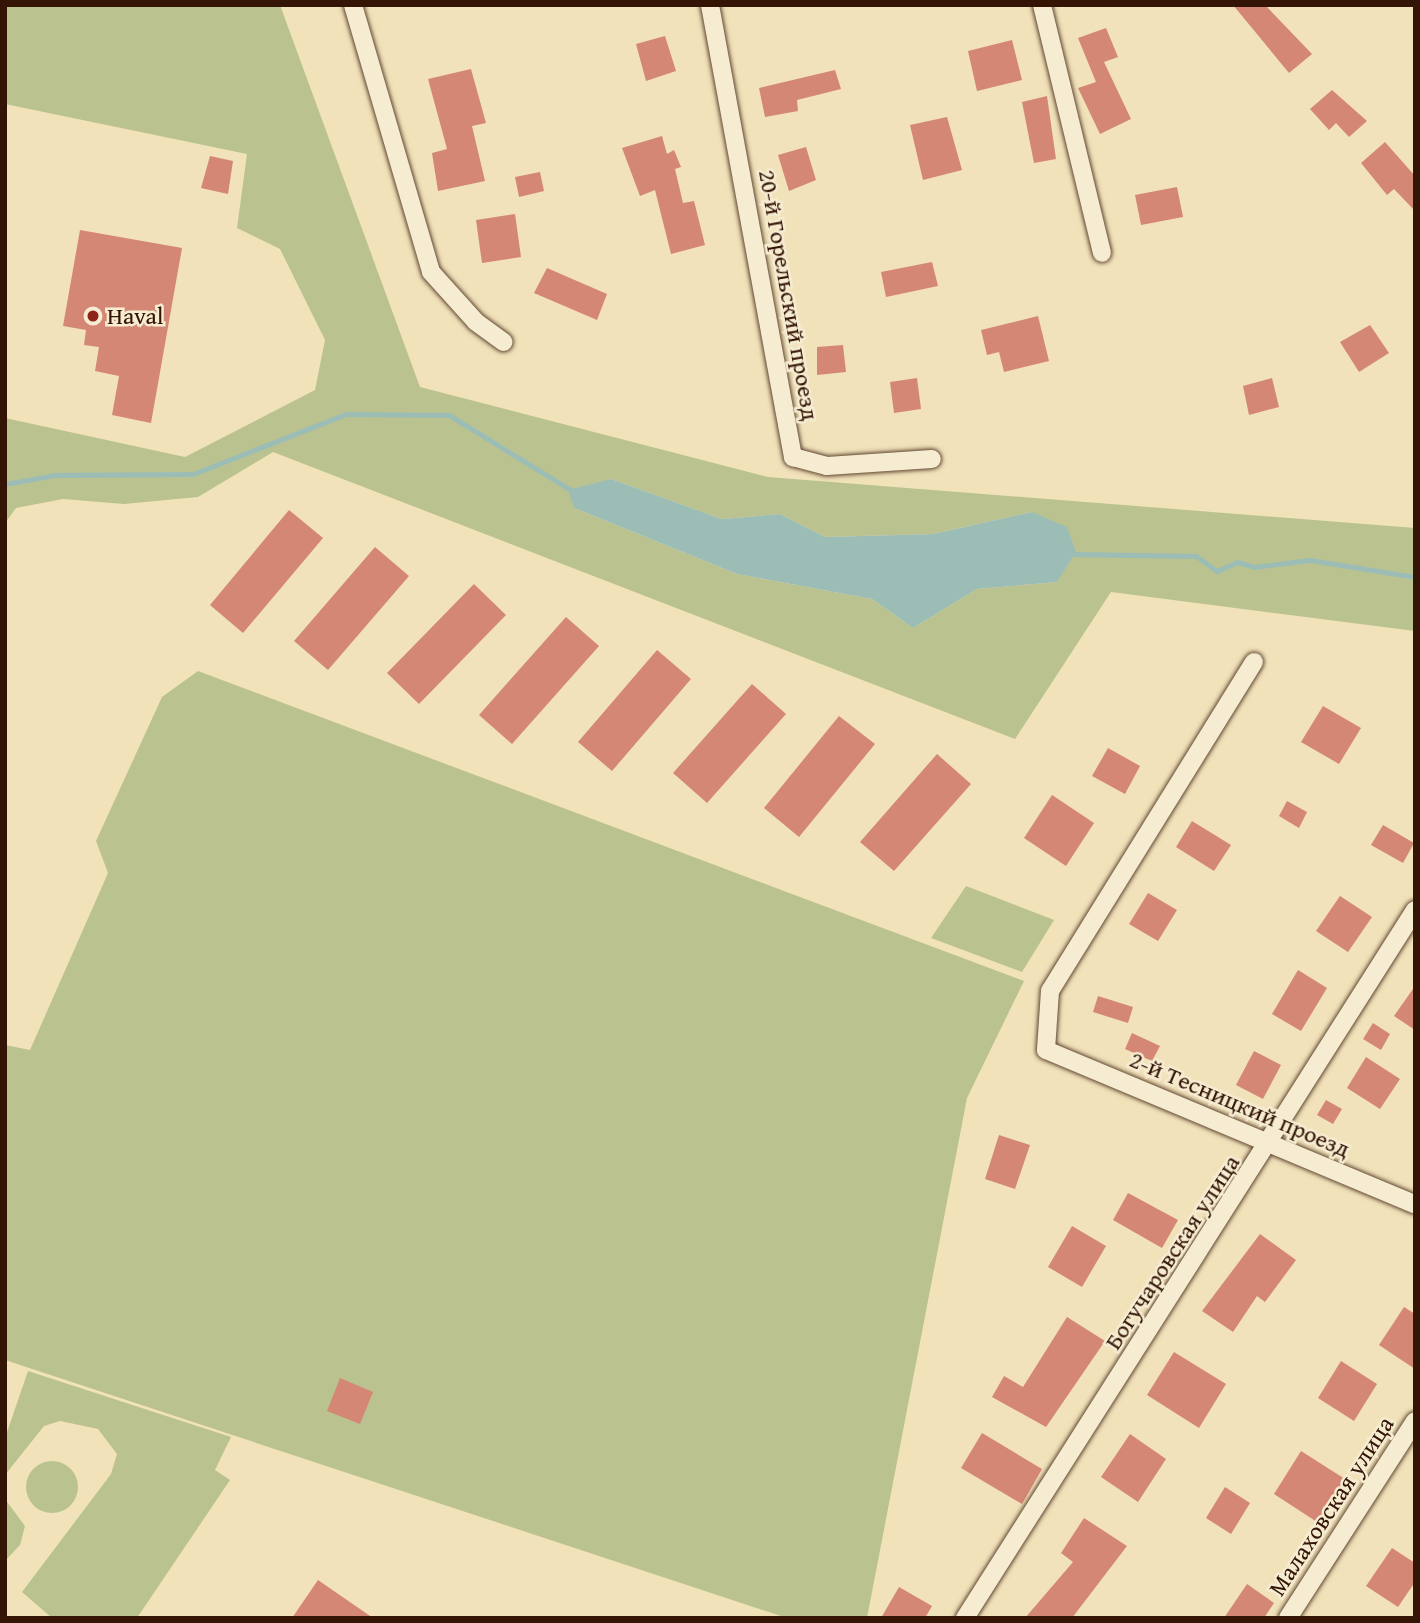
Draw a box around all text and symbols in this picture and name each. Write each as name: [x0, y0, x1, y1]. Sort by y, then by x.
street label: 20-й Горельский проезд: [753, 167, 825, 423]
place label: Haval: [107, 302, 163, 330]
marker: Haval: [85, 308, 101, 324]
street label: 2-й Тесницкий проезд: [1126, 1045, 1354, 1163]
street label: Богучаровская улица: [1098, 1149, 1246, 1355]
street label: Малаховская улица: [1262, 1411, 1400, 1601]

